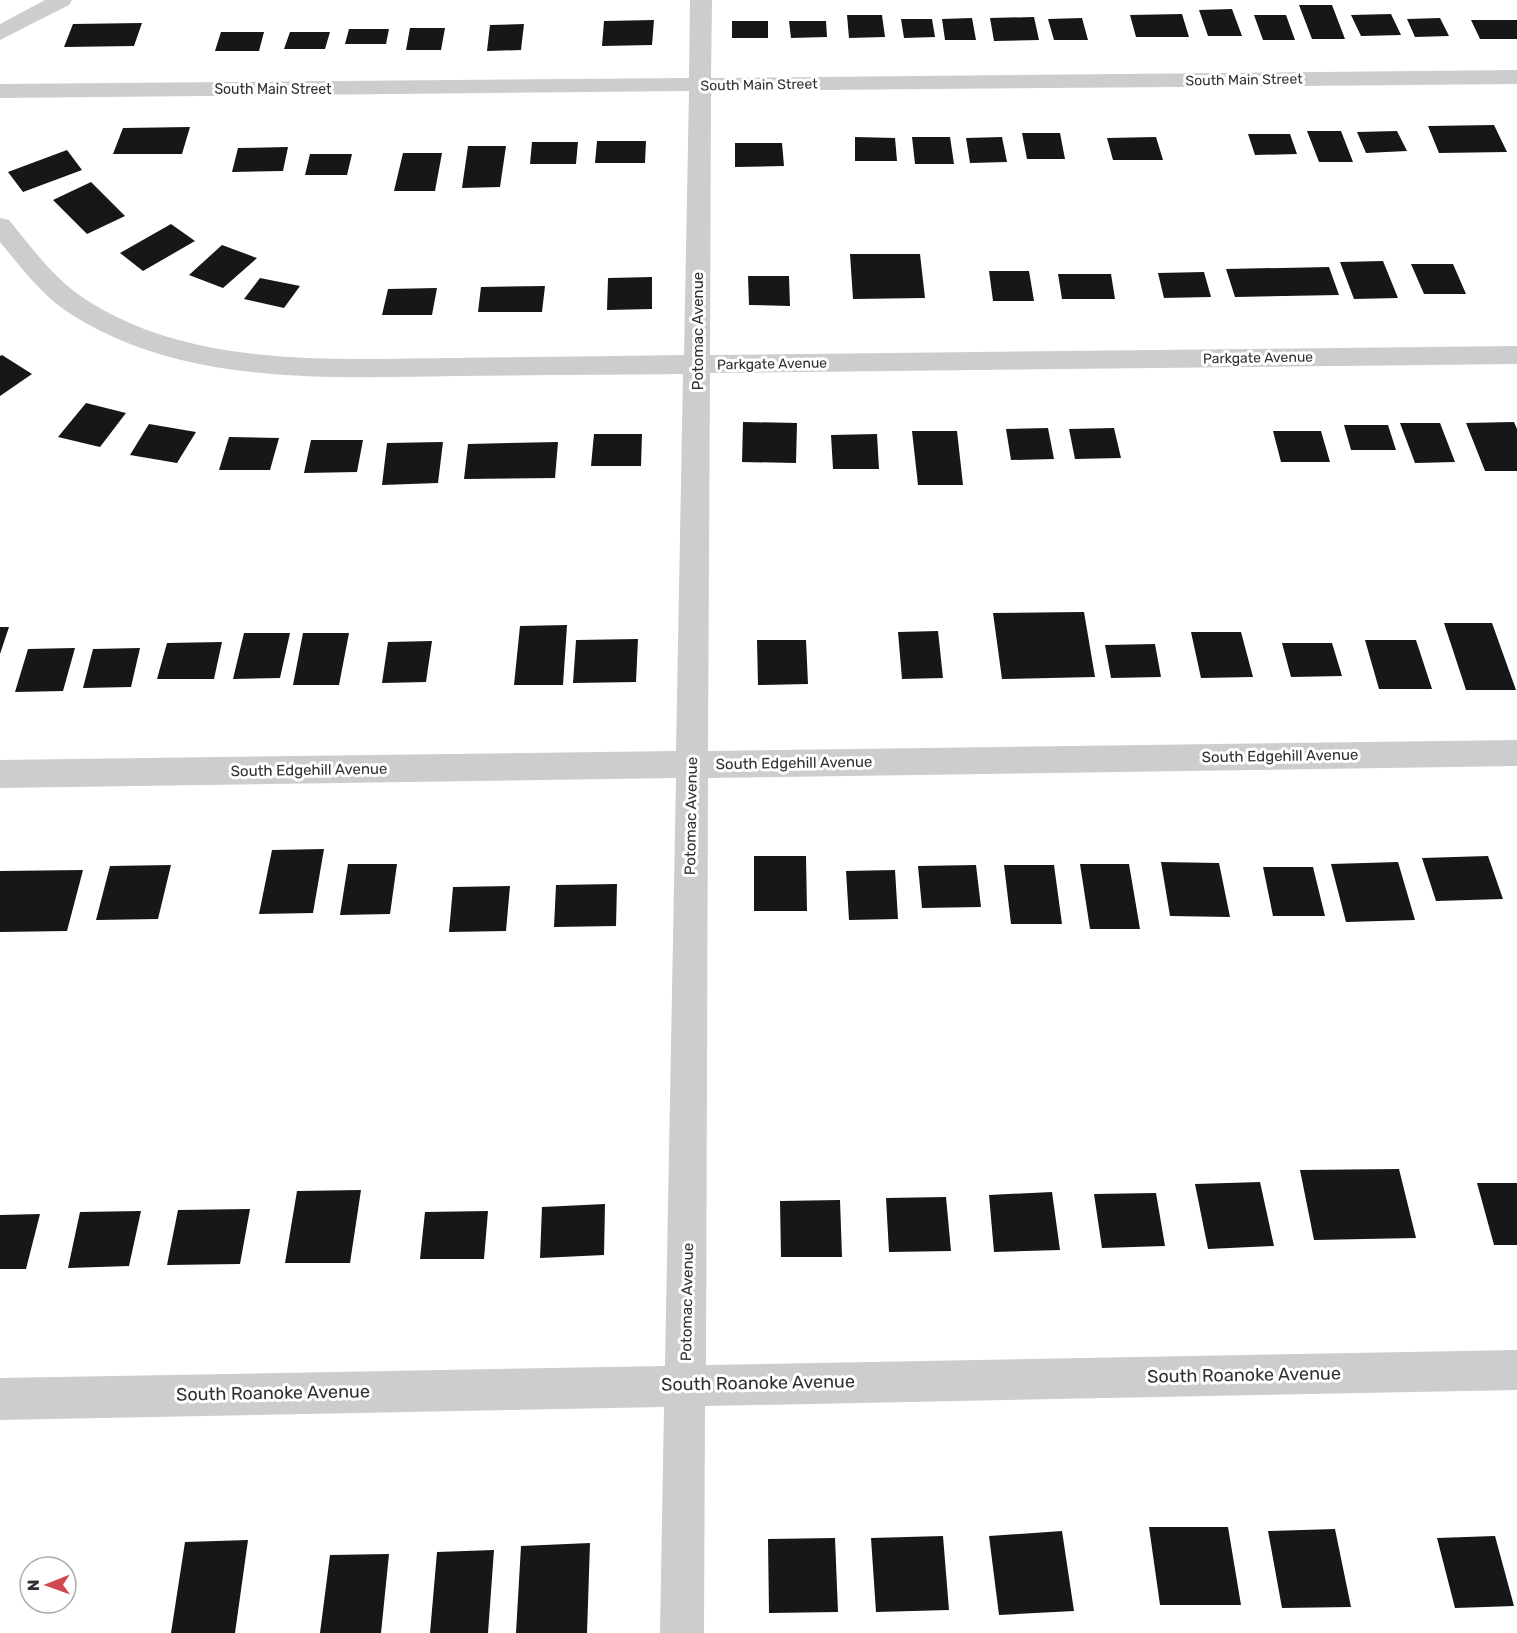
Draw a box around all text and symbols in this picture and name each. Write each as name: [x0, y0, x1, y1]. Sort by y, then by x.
street label: South Main Street: [1185, 70, 1303, 90]
street label: South Main Street: [700, 75, 818, 95]
street label: South Main Street: [214, 81, 332, 98]
street label: Potomac Avenue: [689, 272, 707, 390]
street label: Parkgate Avenue: [1203, 349, 1313, 367]
street label: Parkgate Avenue: [717, 355, 827, 373]
street label: South Edgehill Avenue: [1201, 746, 1359, 766]
street label: South Edgehill Avenue: [715, 753, 873, 773]
street label: Potomac Avenue: [681, 757, 701, 875]
street label: South Edgehill Avenue: [230, 760, 388, 780]
street label: Potomac Avenue: [677, 1243, 697, 1361]
street label: South Roanoke Avenue: [1147, 1362, 1341, 1388]
street label: South Roanoke Avenue: [661, 1370, 855, 1396]
street label: South Roanoke Avenue: [176, 1380, 370, 1406]
north arrow: [18, 1555, 78, 1615]
text: N: [24, 1579, 43, 1591]

